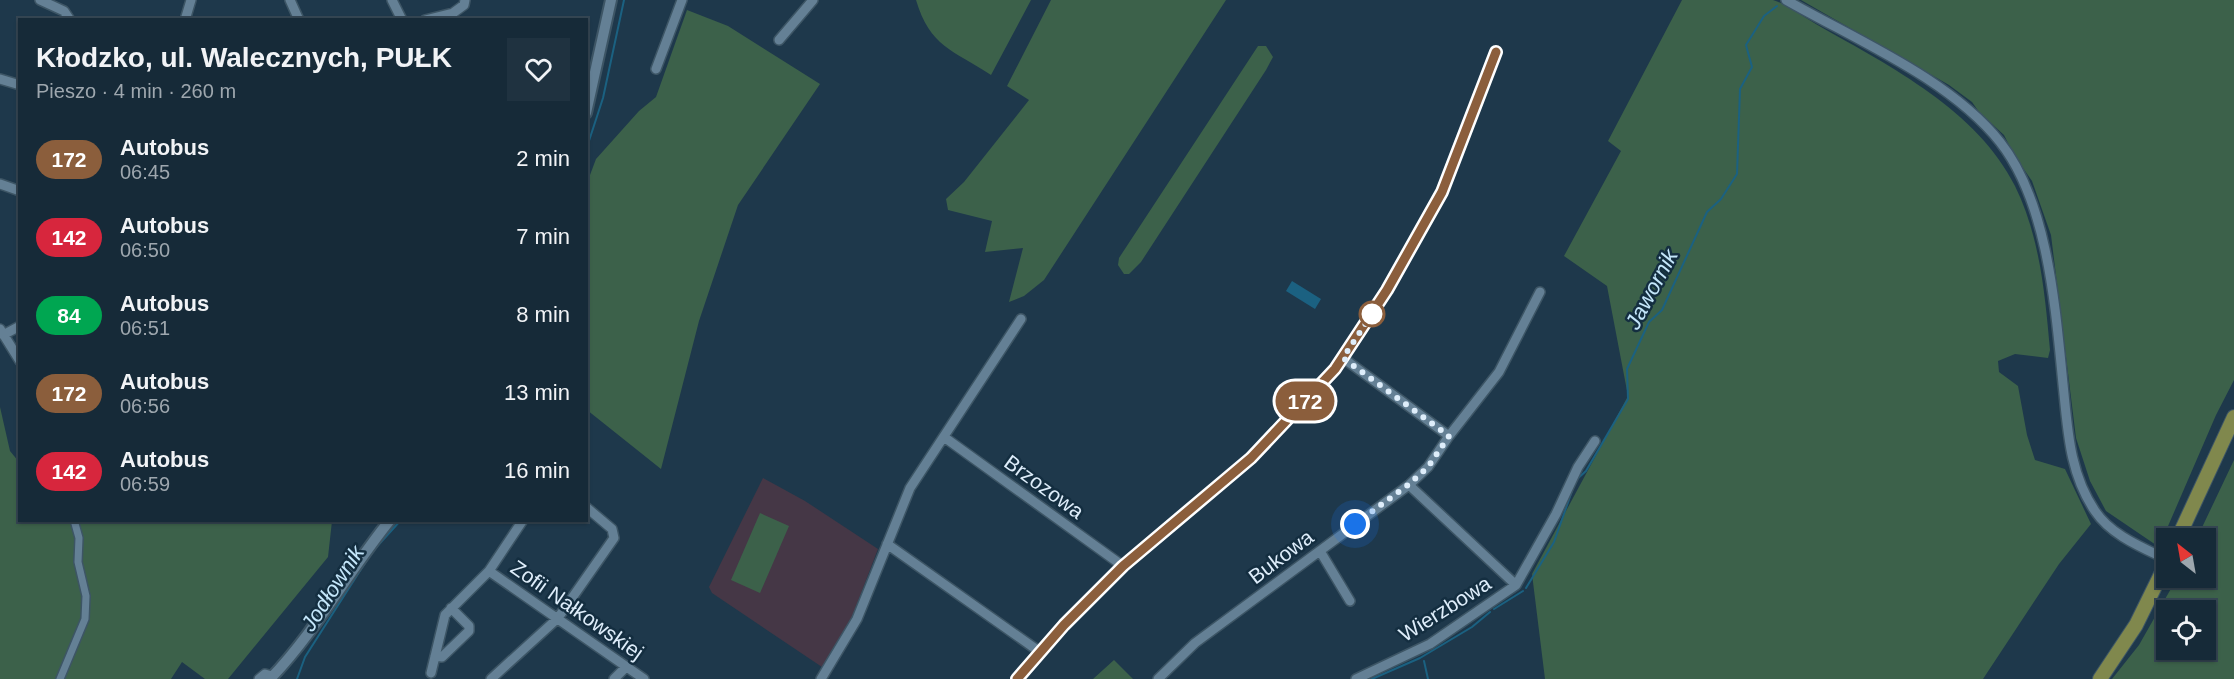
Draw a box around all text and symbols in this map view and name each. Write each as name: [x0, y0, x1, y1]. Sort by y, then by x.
button: heart: [507, 38, 570, 101]
text: Kłodzko, ul. Walecznych, PUŁK: [36, 42, 452, 73]
text: Pieszo · 4 min · 260 m: [36, 80, 236, 102]
text: Autobus: [120, 135, 209, 160]
text: 2 min: [516, 146, 570, 171]
text: 172: [51, 148, 87, 171]
text: 06:45: [120, 161, 170, 183]
text: Autobus: [120, 213, 209, 238]
text: 7 min: [516, 224, 570, 249]
text: 142: [51, 226, 87, 249]
text: 06:50: [120, 239, 170, 261]
water label: Jawornik: [1620, 244, 1683, 334]
text: Autobus: [120, 291, 209, 316]
unlabelled marker: [1359, 301, 1385, 327]
text: 8 min: [516, 302, 570, 327]
text: 84: [57, 304, 81, 327]
text: 06:51: [120, 317, 170, 339]
text: Autobus: [120, 369, 209, 394]
text: 13 min: [504, 380, 570, 405]
text: 172: [51, 382, 87, 405]
line badge: 172: [1270, 382, 1340, 420]
text: 172: [1287, 390, 1323, 413]
text: 06:56: [120, 395, 170, 417]
text: Autobus: [120, 447, 209, 472]
street label: Brzozowa: [1000, 450, 1089, 523]
text: 16 min: [504, 458, 570, 483]
text: 142: [51, 460, 87, 483]
text: 06:59: [120, 473, 170, 495]
your location: [1340, 509, 1370, 539]
street label: Bukowa: [1244, 525, 1318, 588]
north arrow: [2156, 528, 2216, 588]
map controls: [2156, 528, 2216, 660]
water label: Jodłownik: [295, 540, 370, 636]
street label: Zofii Nałkowskiej: [507, 555, 648, 664]
street label: Wierzbowa: [1395, 571, 1495, 646]
button: locate: [2156, 600, 2216, 660]

